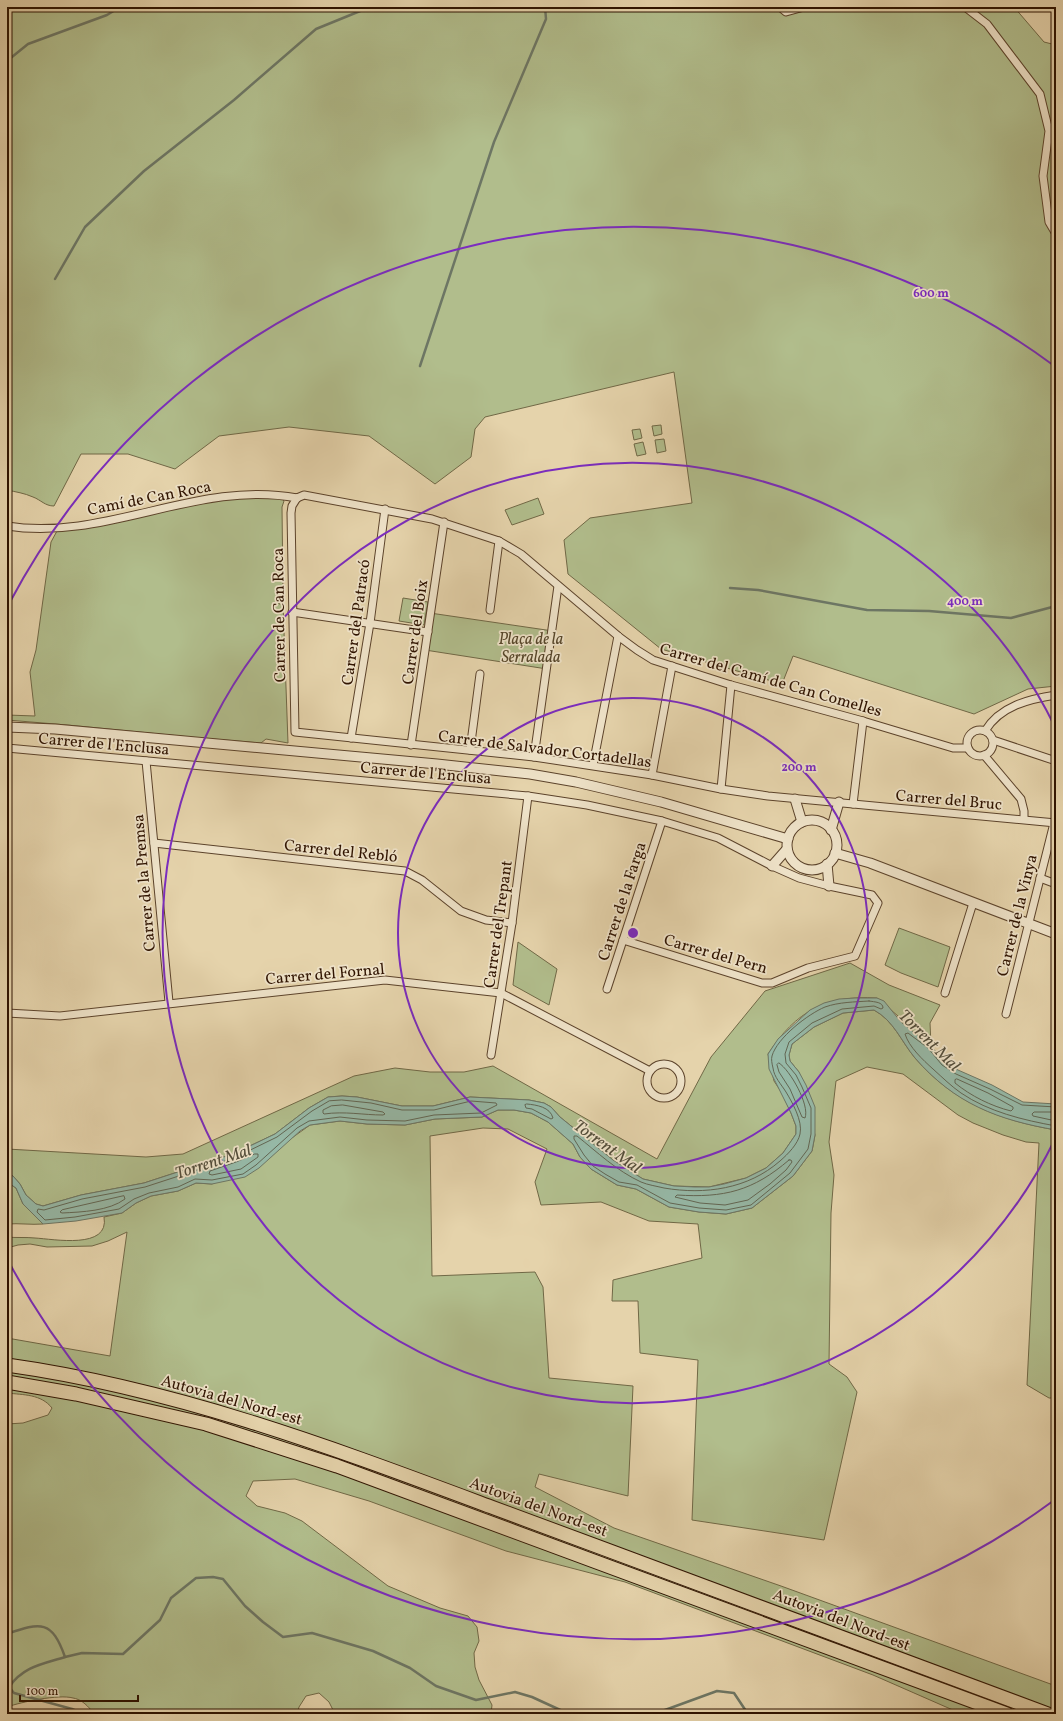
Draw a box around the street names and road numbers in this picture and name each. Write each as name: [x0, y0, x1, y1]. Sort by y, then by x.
street label: Camí de Can Roca: [86, 476, 213, 522]
street label: Carrer de Can Roca: [268, 547, 292, 682]
street label: Carrer del Patracó: [337, 558, 377, 687]
street label: Carrer del Boix: [398, 578, 434, 686]
street label: Carrer del Camí de Can Comelles: [657, 639, 884, 723]
street label: Carrer de Salvador Cortadellas: [437, 726, 653, 774]
street label: Carrer de l'Enclusa: [37, 728, 170, 762]
street label: Carrer de l'Enclusa: [359, 757, 492, 791]
street label: Carrer del Bruc: [895, 785, 1003, 817]
street label: Carrer de la Premsa: [128, 813, 162, 952]
street label: Carrer del Rebló: [283, 835, 399, 869]
street label: Carrer de la Farga: [593, 839, 653, 964]
street label: Carrer de la Vinya: [992, 852, 1044, 979]
street label: Carrer del Trepant: [479, 859, 519, 990]
street label: Carrer del Pern: [661, 930, 770, 980]
street label: Carrer del Fornal: [265, 959, 386, 991]
street label: Autovia del Nord-est: [158, 1370, 305, 1432]
street label: Autovia del Nord-est: [466, 1473, 611, 1543]
street label: Autovia del Nord-est: [769, 1584, 914, 1657]

